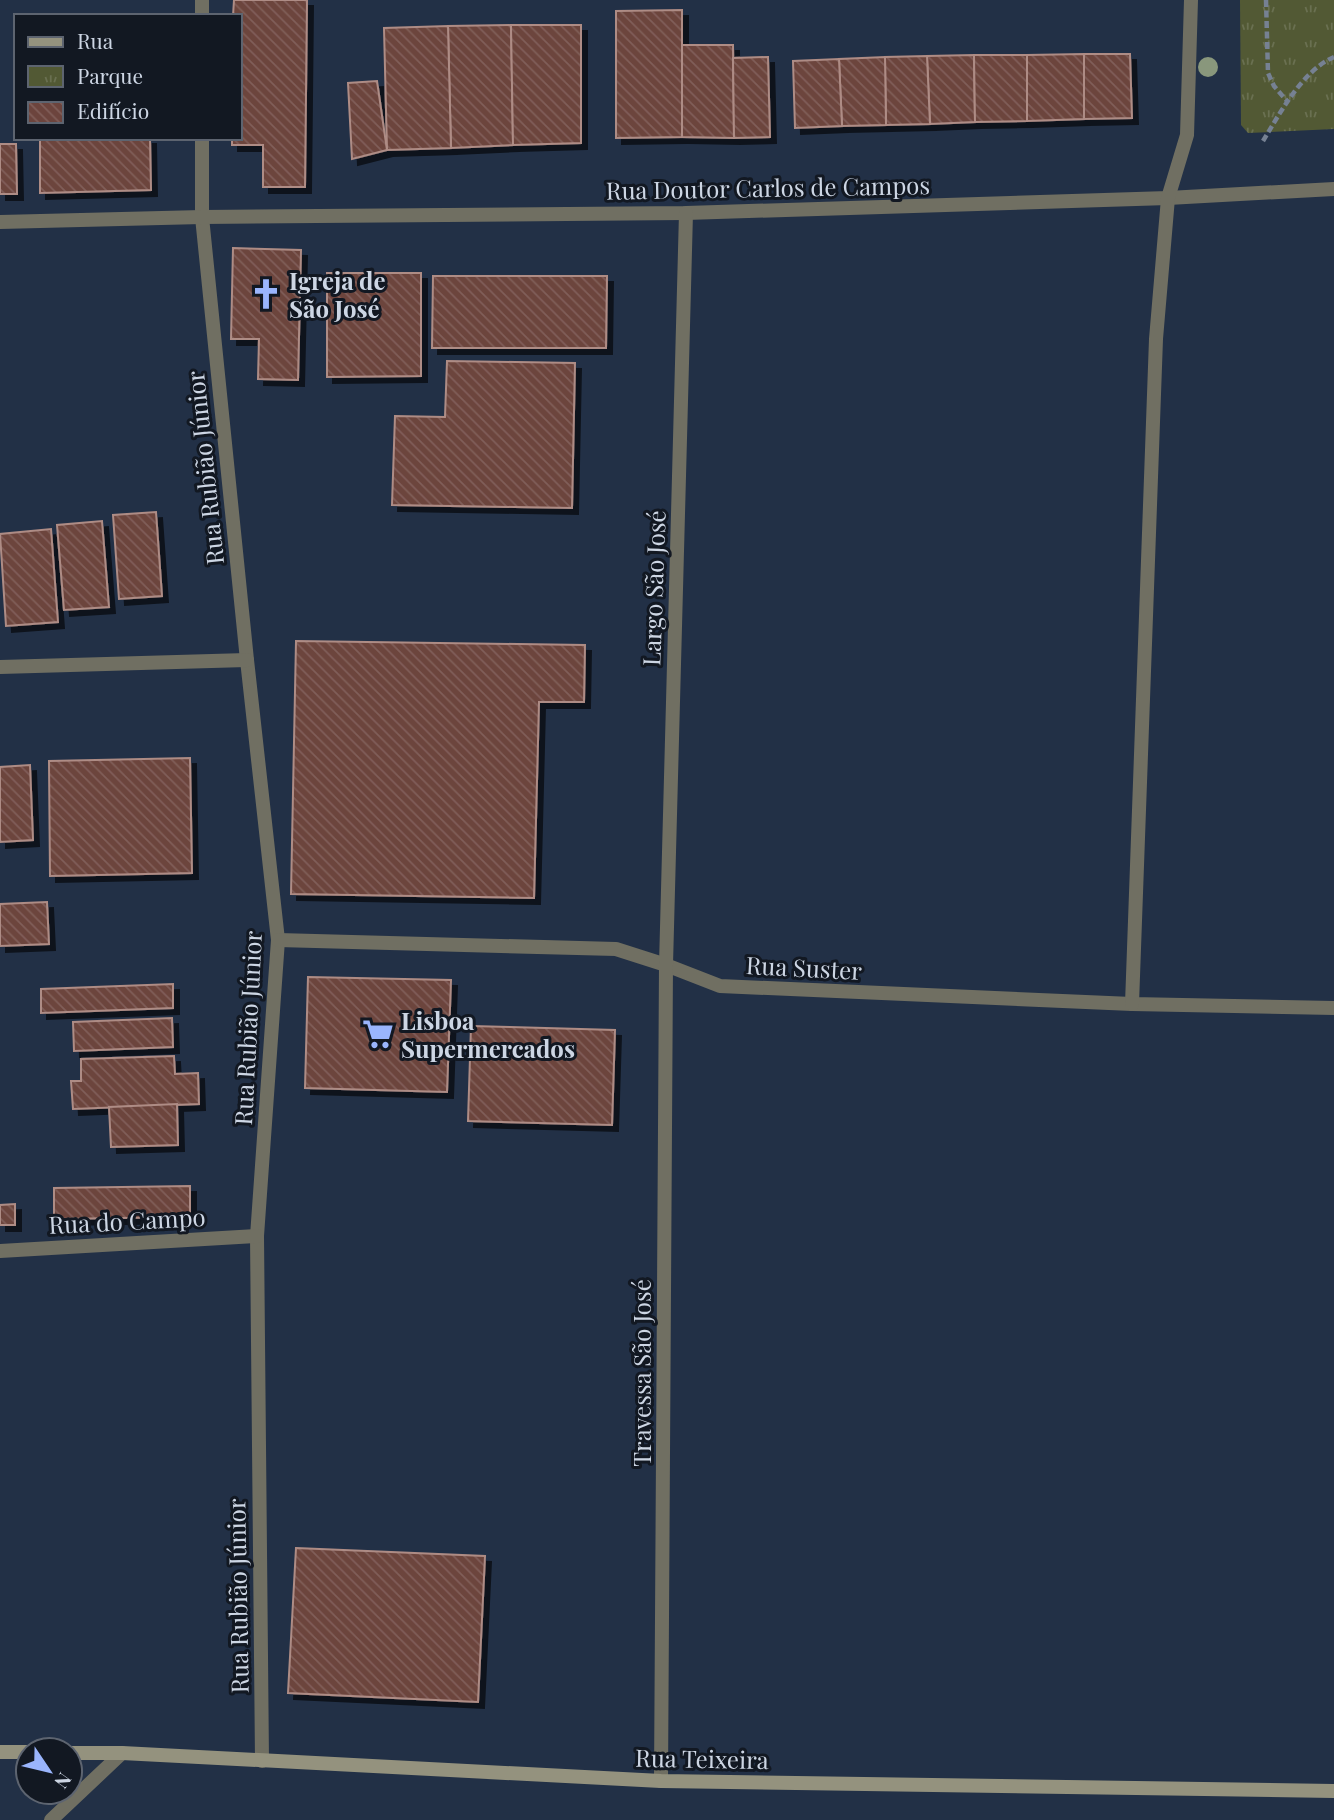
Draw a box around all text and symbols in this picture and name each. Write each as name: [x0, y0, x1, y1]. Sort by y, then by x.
legend: [14, 14, 242, 140]
text: Rua: [77, 26, 114, 54]
text: Parque: [77, 61, 143, 89]
text: Edifício: [77, 96, 149, 124]
street label: Rua Doutor Carlos de Campos: [606, 168, 930, 206]
place label: Igreja de São José: [289, 264, 386, 324]
church icon: Igreja de São José: [249, 277, 283, 311]
street label: Rua Rubião Júnior: [178, 369, 230, 567]
street label: Largo São José: [634, 510, 672, 666]
street label: Rua Rubião Júnior: [226, 930, 268, 1126]
street label: Rua Suster: [745, 948, 863, 986]
place label: Lisboa Supermercados: [401, 1004, 575, 1064]
supermarket icon: Lisboa Supermercados: [361, 1017, 395, 1051]
street label: Rua do Campo: [48, 1200, 206, 1240]
street label: Travessa São José: [625, 1279, 657, 1467]
street label: Rua Rubião Júnior: [219, 1498, 255, 1694]
north arrow: [14, 1736, 84, 1806]
street label: Rua Teixeira: [635, 1741, 769, 1775]
text: N: [49, 1768, 78, 1795]

